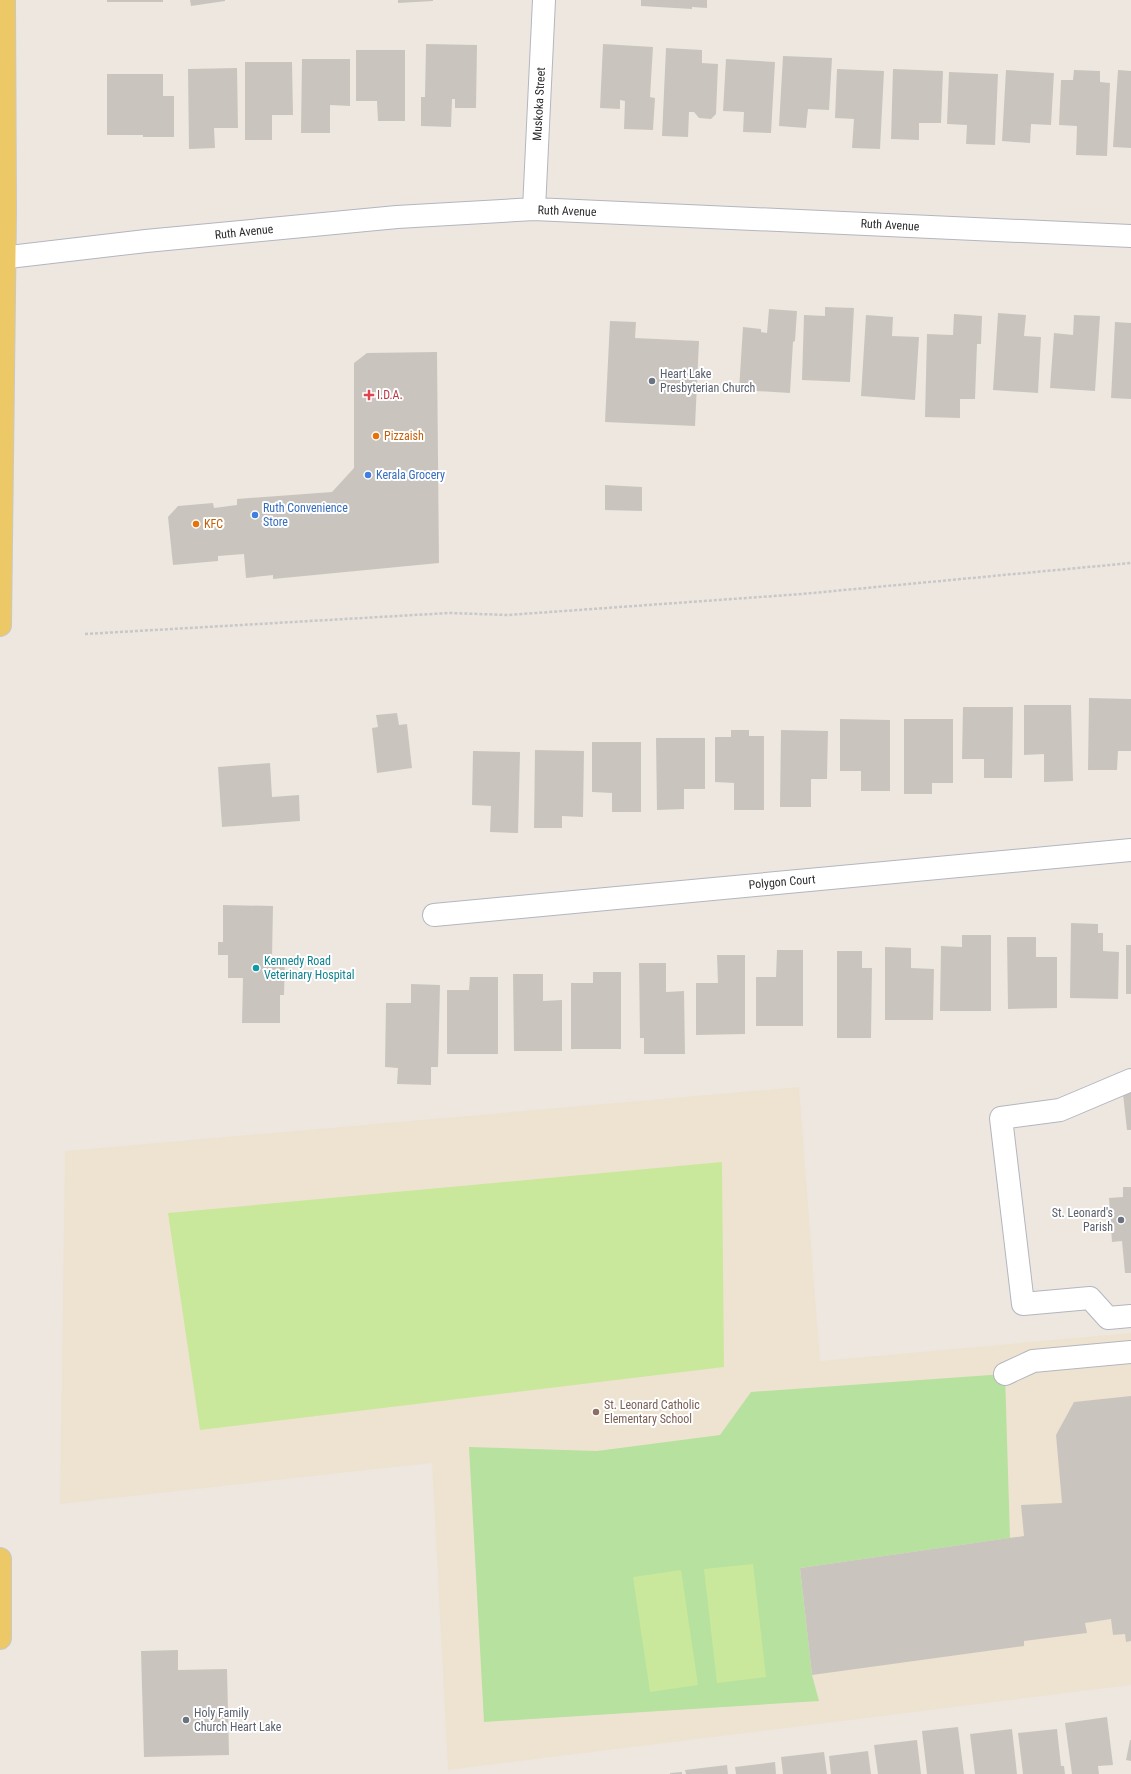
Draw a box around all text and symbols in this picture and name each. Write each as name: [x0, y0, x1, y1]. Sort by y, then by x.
street label: Muskoka Street: [530, 66, 548, 141]
street label: Ruth Avenue: [537, 203, 597, 219]
street label: Ruth Avenue: [860, 216, 920, 234]
street label: Ruth Avenue: [214, 222, 274, 242]
place label: Heart Lake Presbyterian Church: [660, 367, 756, 395]
marker: Heart Lake Presbyterian Church: [647, 376, 657, 386]
place label: I.D.A.: [377, 388, 403, 402]
marker: I.D.A.: [364, 390, 374, 400]
place label: Pizzaish: [384, 429, 424, 443]
marker: Pizzaish: [371, 431, 381, 441]
place label: Kerala Grocery: [376, 468, 445, 482]
marker: Kerala Grocery: [363, 470, 373, 480]
place label: Ruth Convenience Store: [263, 501, 348, 529]
marker: Ruth Convenience Store: [250, 510, 260, 520]
place label: KFC: [204, 517, 223, 531]
marker: KFC: [191, 519, 201, 529]
street label: Polygon Court: [748, 872, 816, 892]
place label: Kennedy Road Veterinary Hospital: [264, 954, 354, 982]
marker: Kennedy Road Veterinary Hospital: [251, 963, 261, 973]
place label: St. Leonard's Parish: [1052, 1206, 1113, 1234]
marker: St. Leonard's Parish: [1116, 1215, 1126, 1225]
place label: St. Leonard Catholic Elementary School: [604, 1398, 700, 1426]
marker: St. Leonard Catholic Elementary School: [591, 1407, 601, 1417]
place label: Holy Family Church Heart Lake: [194, 1706, 282, 1734]
marker: Holy Family Church Heart Lake: [181, 1715, 191, 1725]

